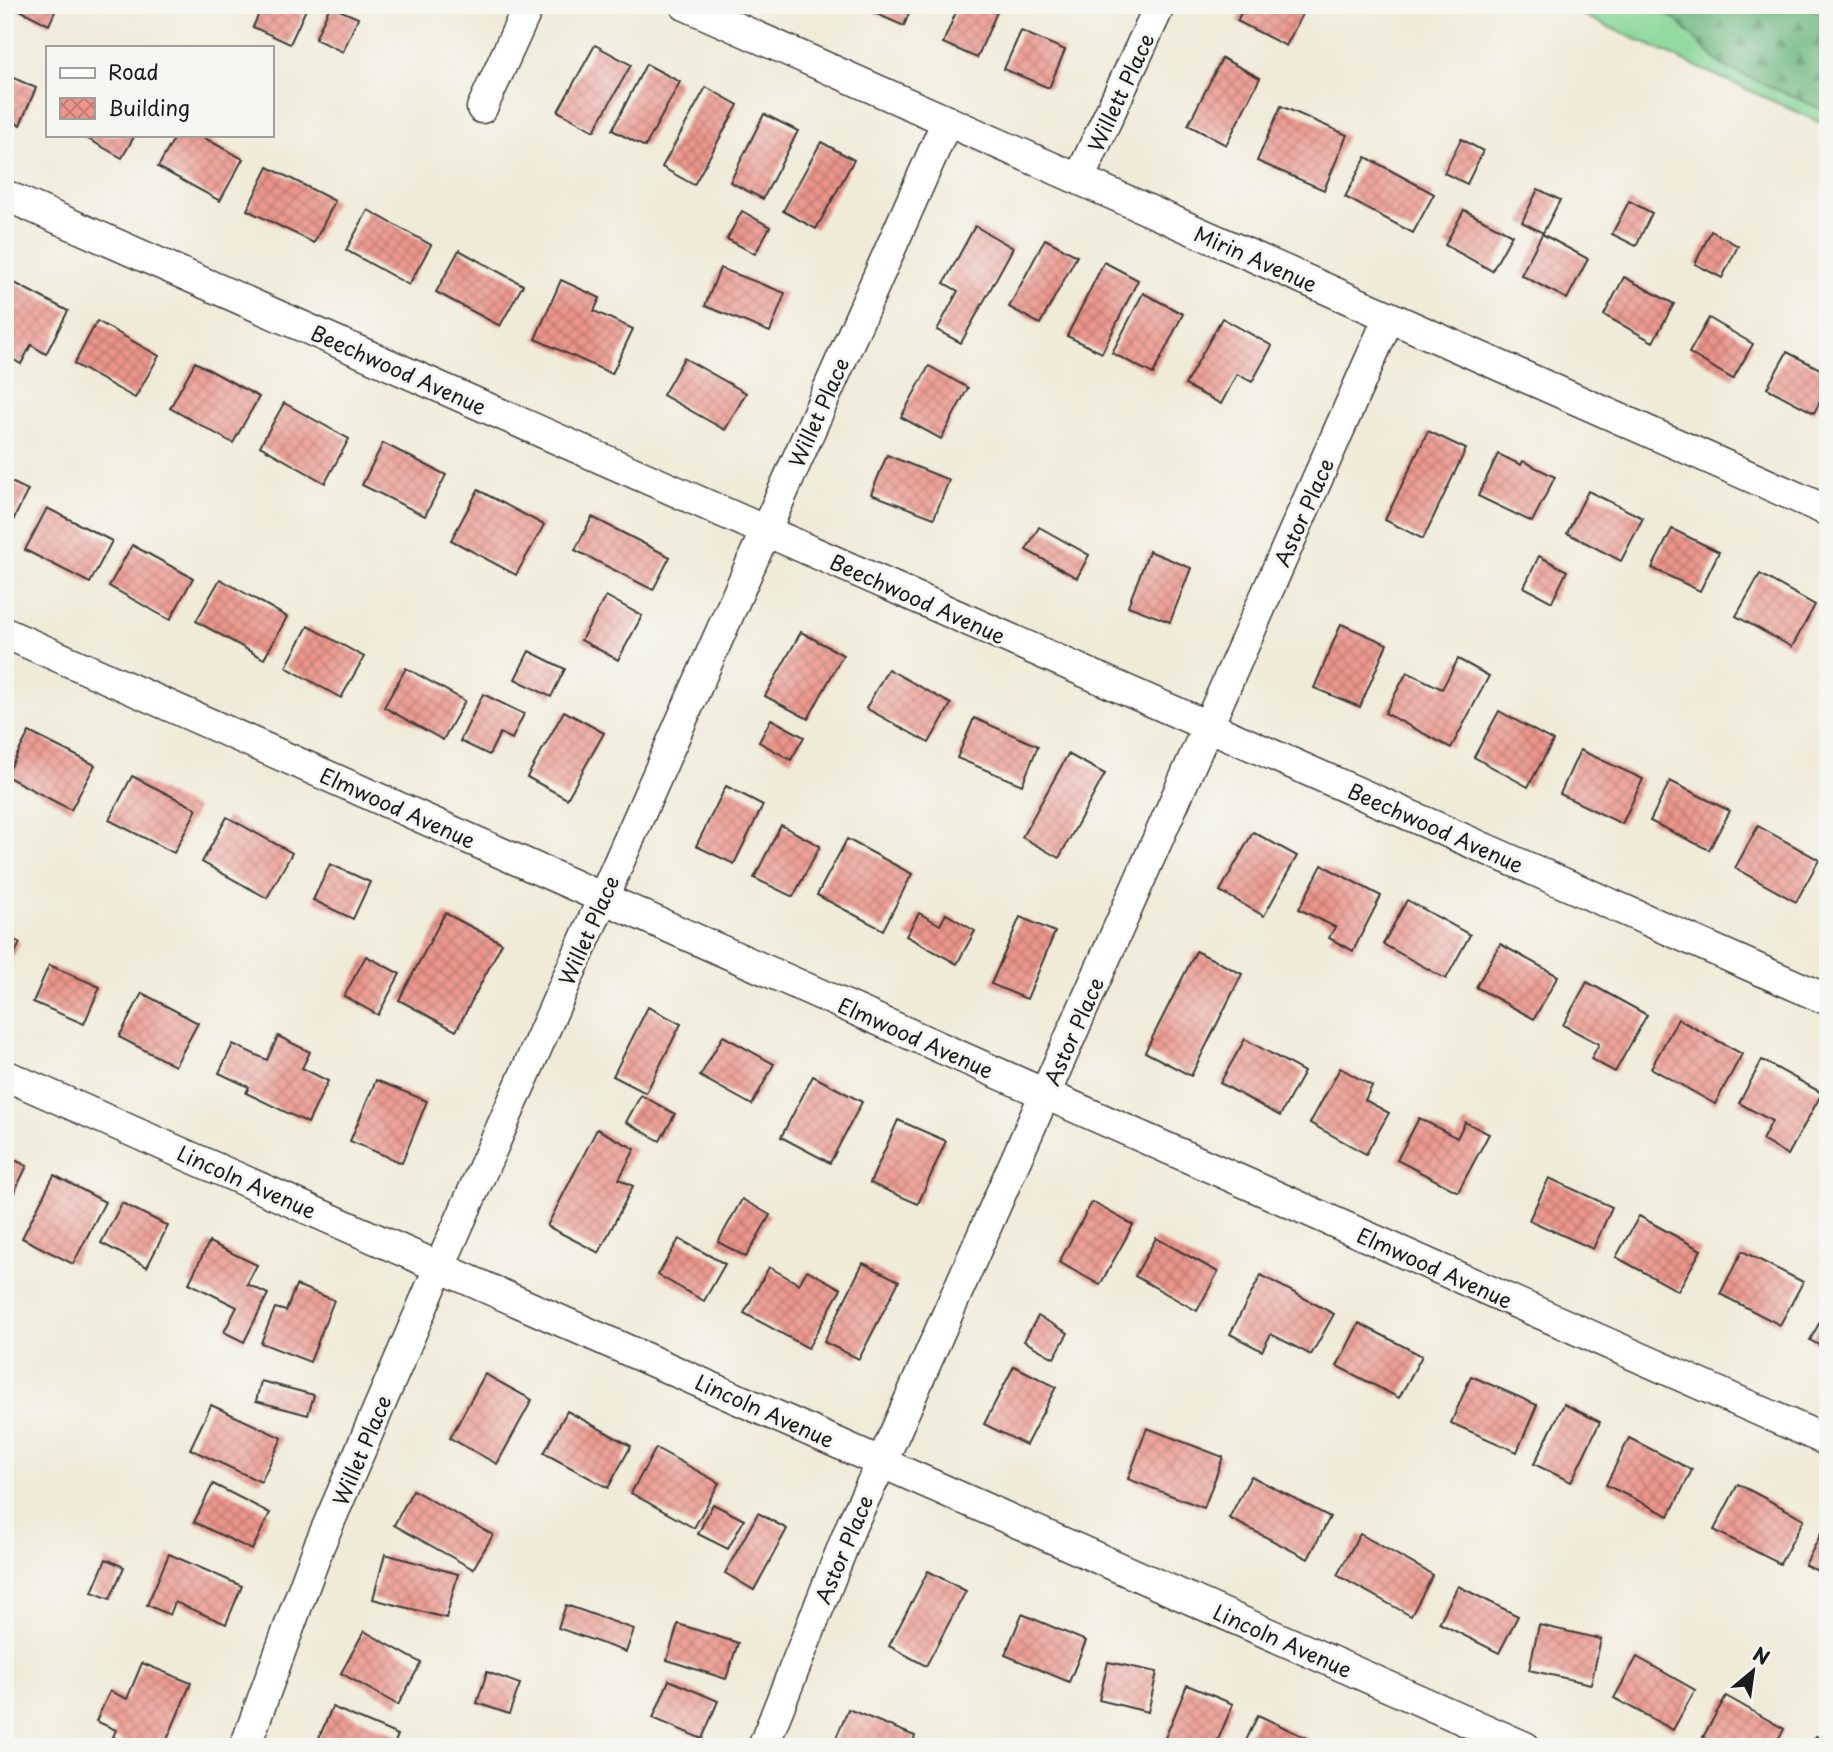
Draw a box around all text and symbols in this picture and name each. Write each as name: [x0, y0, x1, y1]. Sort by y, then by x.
street label: Willett Place: [1078, 27, 1162, 157]
legend: [46, 46, 273, 136]
text: Road: [108, 55, 159, 87]
text: Building: [108, 91, 190, 123]
street label: Mirin Avenue: [1189, 217, 1323, 299]
street label: Beechwood Avenue: [306, 316, 492, 422]
street label: Willet Place: [780, 352, 856, 472]
street label: Astor Place: [1265, 453, 1341, 571]
street label: Beechwood Avenue: [825, 545, 1011, 651]
street label: Elmwood Avenue: [315, 758, 481, 856]
street label: Beechwood Avenue: [1343, 774, 1529, 880]
street label: Willet Place: [550, 870, 626, 990]
street label: Astor Place: [1035, 972, 1111, 1090]
street label: Elmwood Avenue: [833, 988, 999, 1086]
street label: Lincoln Avenue: [172, 1136, 322, 1226]
street label: Elmwood Avenue: [1352, 1218, 1518, 1316]
street label: Lincoln Avenue: [690, 1365, 840, 1455]
street label: Willet Place: [323, 1390, 399, 1510]
street label: Astor Place: [806, 1490, 880, 1608]
street label: Lincoln Avenue: [1208, 1595, 1358, 1685]
north arrow: [1717, 1636, 1787, 1706]
text: N: [1748, 1639, 1775, 1671]

